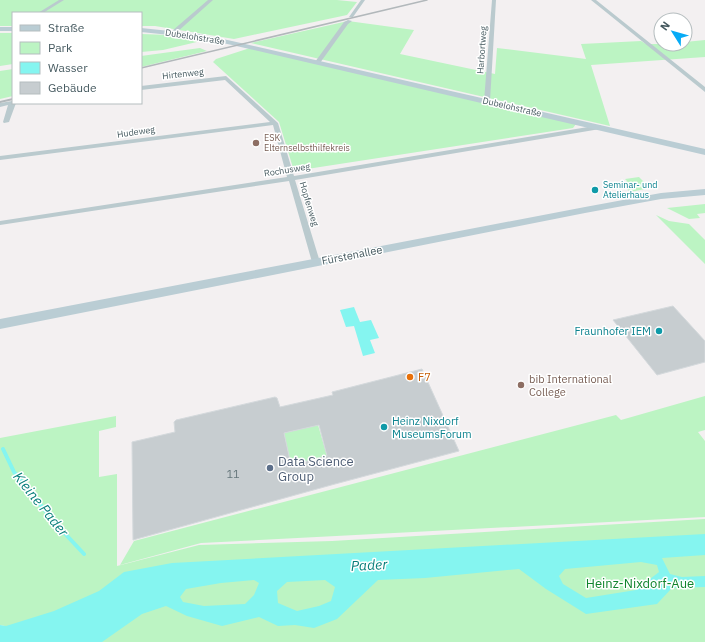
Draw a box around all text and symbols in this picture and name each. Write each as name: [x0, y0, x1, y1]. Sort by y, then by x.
legend: [12, 12, 142, 104]
north arrow: [653, 12, 693, 52]
text: N: [657, 19, 673, 33]
text: Straße: [48, 20, 85, 35]
street label: Dubelohstraße: [165, 26, 226, 47]
street label: Harbortweg: [474, 26, 489, 74]
text: Park: [48, 40, 73, 55]
text: Wasser: [48, 60, 88, 75]
street label: Hirtenweg: [162, 66, 204, 81]
text: Gebäude: [48, 80, 97, 95]
street label: Dubelohstraße: [482, 94, 543, 119]
street label: Hudeweg: [116, 123, 156, 140]
place label: ESK Elternselbsthilfekreis: [264, 132, 350, 153]
marker: ESK Elternselbsthilfekreis: [251, 138, 261, 148]
street label: Rochusweg: [263, 160, 311, 179]
place label: Seminar- und Atelierhaus: [603, 179, 657, 200]
street label: Hopfenweg: [297, 180, 322, 228]
marker: Seminar- und Atelierhaus: [590, 185, 600, 195]
street label: Fürstenallee: [321, 242, 383, 268]
place label: Fraunhofer IEM: [574, 324, 651, 338]
marker: Fraunhofer IEM: [654, 326, 664, 336]
place label: F7: [418, 370, 431, 384]
marker: F7: [405, 372, 415, 382]
place label: bib International College: [529, 372, 612, 399]
marker: bib International College: [516, 380, 526, 390]
place label: Heinz Nixdorf MuseumsForum: [392, 414, 472, 441]
marker: Heinz Nixdorf MuseumsForum: [379, 422, 389, 432]
place label: Data Science Group: [278, 453, 354, 485]
marker: Data Science Group: [265, 463, 275, 473]
house number: 11: [226, 467, 240, 481]
water label: Kleine Pader: [9, 468, 73, 541]
water label: Pader: [350, 555, 389, 575]
park label: Heinz-Nixdorf-Aue: [586, 575, 694, 592]

